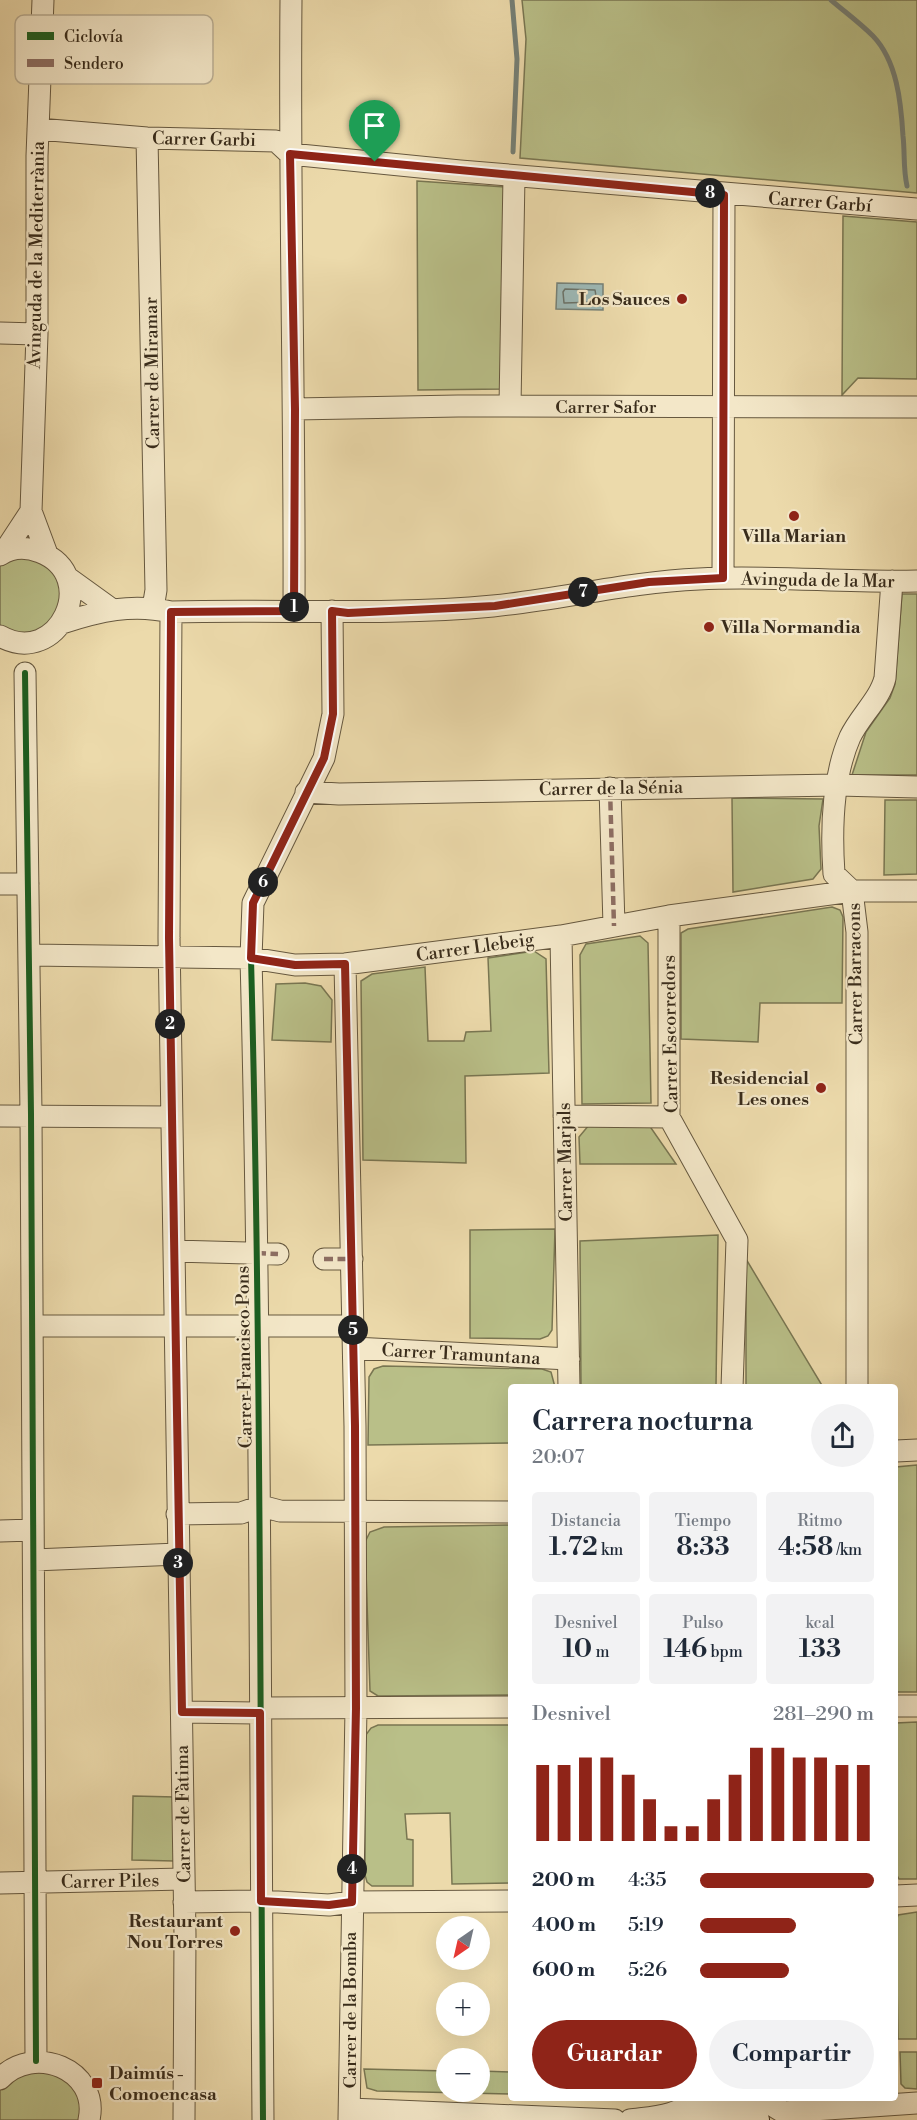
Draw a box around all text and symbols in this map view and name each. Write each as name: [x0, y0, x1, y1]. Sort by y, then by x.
legend: [15, 15, 213, 84]
text: Ciclovía: [64, 27, 124, 47]
text: Sendero: [64, 54, 124, 74]
pin: [349, 100, 400, 162]
icon: arrive: [358, 109, 391, 142]
street label: Carrer Garbi: [152, 127, 256, 152]
street label: Avinguda de la Mediterrània: [23, 140, 50, 370]
pin: 8: [695, 178, 725, 208]
text: 8: [705, 183, 715, 203]
street label: Carrer Garbí: [767, 187, 874, 218]
place label: Los Sauces: [579, 288, 670, 311]
marker: Los Sauces: [675, 292, 689, 306]
street label: Carrer de Miramar: [140, 297, 165, 449]
street label: Carrer Safor: [555, 396, 657, 419]
marker: Villa Marian: [787, 509, 801, 523]
place label: Villa Marian: [741, 525, 846, 548]
street label: Avinguda de la Mar: [740, 568, 895, 593]
pin: 7: [568, 577, 598, 607]
text: 7: [578, 582, 588, 602]
pin: 1: [279, 592, 309, 622]
text: 1: [290, 597, 298, 617]
place label: Villa Normandia: [720, 616, 861, 639]
marker: Villa Normandia: [702, 620, 716, 634]
street label: Carrer de la Sénia: [539, 776, 684, 801]
pin: 6: [248, 867, 278, 897]
text: 6: [258, 872, 268, 892]
street label: Carrer Barracons: [843, 903, 868, 1045]
street label: Carrer Llebeig: [415, 928, 536, 967]
street label: Carrer Escorredors: [658, 955, 683, 1113]
pin: 2: [155, 1009, 185, 1039]
text: 2: [165, 1014, 175, 1034]
place label: Residencial Les ones: [710, 1067, 809, 1111]
marker: Residencial Les ones: [814, 1081, 828, 1095]
street label: Carrer Marjals: [553, 1102, 578, 1222]
street label: Carrer Francisco Pons: [231, 1265, 258, 1448]
pin: 5: [338, 1315, 368, 1345]
text: 5: [348, 1320, 358, 1340]
street label: Carrer Tramuntana: [381, 1339, 542, 1370]
button: share: [811, 1404, 874, 1467]
text: Carrera nocturna: [532, 1405, 753, 1439]
text: 20:07: [532, 1445, 584, 1470]
text: Distancia: [551, 1511, 621, 1531]
text: Tiempo: [675, 1511, 731, 1531]
text: Ritmo: [798, 1511, 842, 1531]
text: 1.72: [549, 1531, 598, 1563]
text: 8:33: [676, 1531, 730, 1563]
text: 4:58: [778, 1531, 833, 1563]
text: km: [598, 1540, 623, 1560]
text: /km: [833, 1540, 862, 1560]
pin: 3: [163, 1548, 193, 1578]
text: 3: [173, 1553, 183, 1573]
text: Desnivel: [555, 1613, 617, 1633]
text: Pulso: [683, 1613, 723, 1633]
text: kcal: [805, 1613, 835, 1633]
text: 10: [563, 1633, 592, 1665]
text: 146: [663, 1633, 707, 1665]
text: 133: [799, 1633, 841, 1665]
text: m: [592, 1642, 609, 1662]
text: bpm: [707, 1642, 743, 1662]
text: Desnivel: [532, 1702, 611, 1727]
text: 281–290 m: [773, 1702, 874, 1727]
street label: Carrer de Fàtima: [171, 1744, 196, 1883]
pin: 4: [337, 1854, 367, 1884]
text: 4: [347, 1859, 357, 1879]
text: 200 m: [532, 1868, 595, 1893]
text: 4:35: [628, 1868, 666, 1893]
street label: Carrer Piles: [61, 1869, 159, 1894]
place label: Restaurant Nou Torres: [127, 1910, 224, 1954]
text: 400 m: [532, 1913, 596, 1938]
text: 5:19: [628, 1913, 664, 1938]
north arrow: [436, 1916, 490, 1970]
map controls: [436, 1916, 490, 2102]
marker: Restaurant Nou Torres: [228, 1924, 242, 1938]
street label: Carrer de la Bomba: [339, 1931, 362, 2088]
text: 600 m: [532, 1958, 595, 1983]
text: 5:26: [628, 1958, 667, 1983]
button: +: [436, 1982, 490, 2036]
button: Guardar: [532, 2020, 697, 2089]
button: Compartir: [709, 2020, 874, 2089]
button: −: [436, 2048, 490, 2102]
place label: Daimús - Comoencasa: [109, 2062, 217, 2106]
marker: Daimús - Comoencasa: [90, 2076, 104, 2090]

